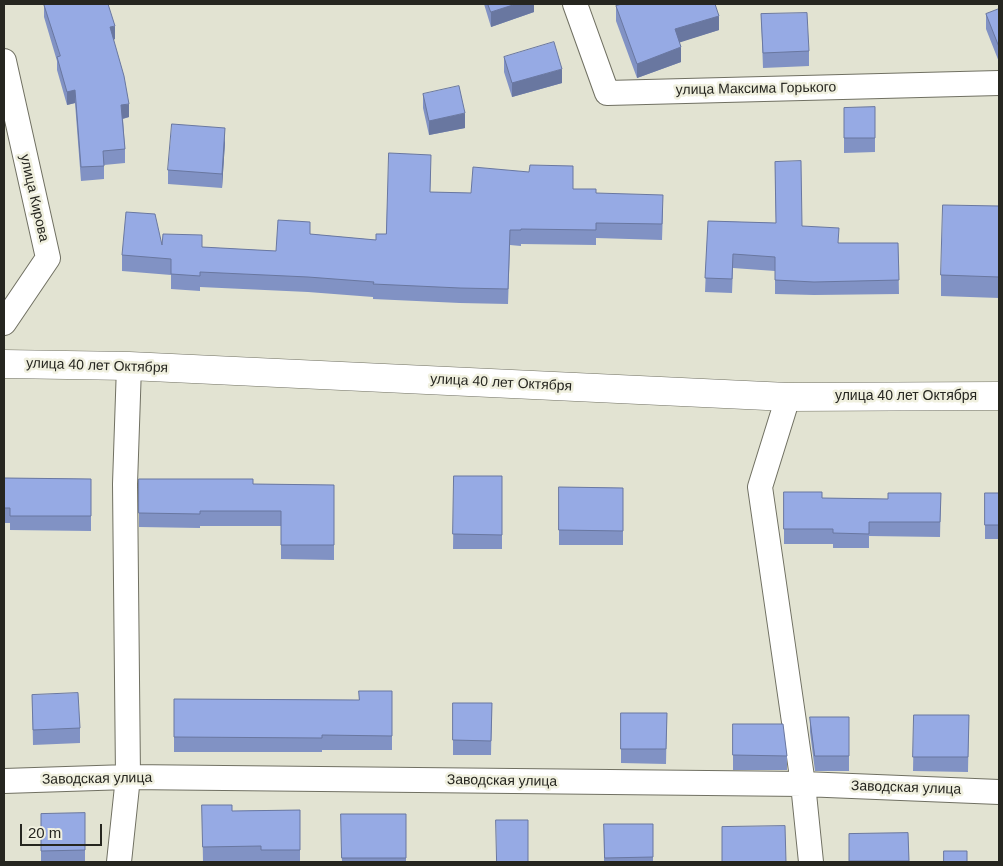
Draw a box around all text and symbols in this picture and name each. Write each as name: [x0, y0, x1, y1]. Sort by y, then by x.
street label: улица Максима Горького: [676, 79, 836, 99]
street label: улица Кирова: [16, 153, 52, 243]
street label: улица 40 лет Октября: [26, 355, 168, 377]
street label: улица 40 лет Октября: [430, 371, 572, 395]
street label: улица 40 лет Октября: [835, 388, 977, 404]
street label: Заводская улица: [42, 770, 152, 788]
street label: Заводская улица: [447, 772, 557, 790]
street label: Заводская улица: [851, 778, 961, 798]
scale bar: [22, 814, 105, 846]
text: 20 m: [28, 824, 61, 841]

